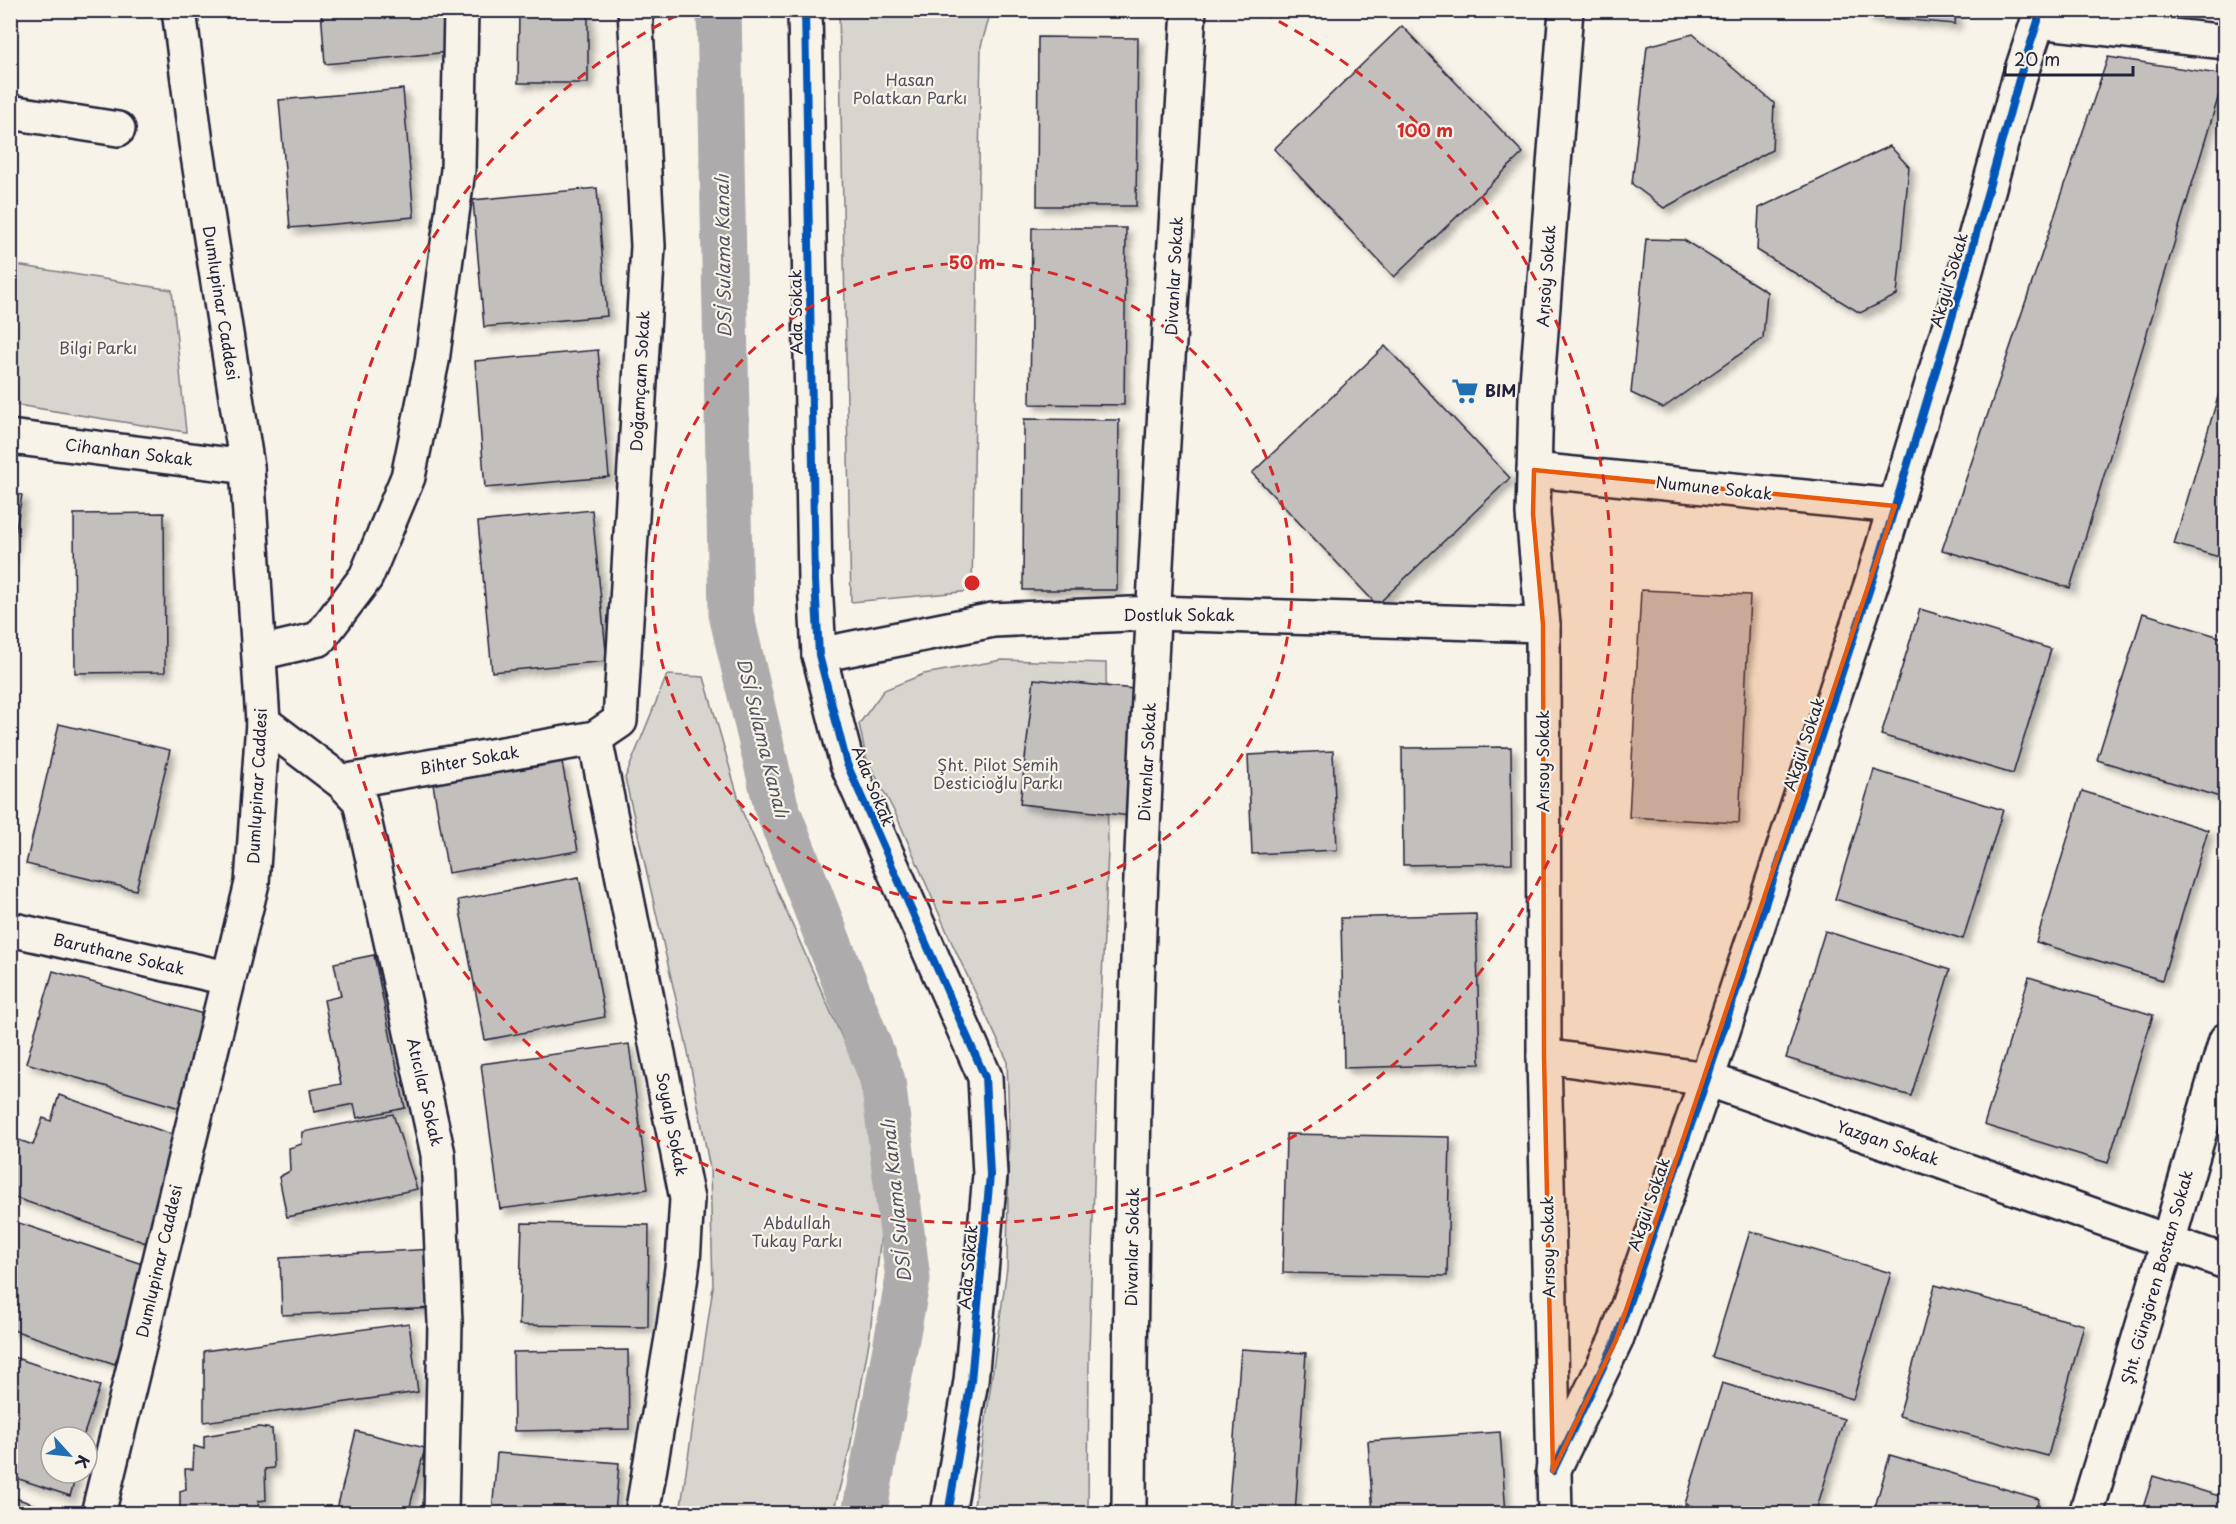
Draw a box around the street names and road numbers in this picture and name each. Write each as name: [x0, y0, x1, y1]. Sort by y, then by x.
street label: Divanlar Sokak: [1158, 216, 1188, 336]
street label: Dumlupinar Caddesi: [198, 224, 246, 382]
street label: Arısoy Sokak: [1529, 224, 1561, 328]
street label: Akgül Sokak: [1923, 229, 1973, 330]
street label: Ada Sokak: [782, 269, 808, 355]
street label: Doğamçam Sokak: [623, 310, 655, 452]
street label: Cihanhan Sokak: [64, 431, 194, 471]
street label: Numune Sokak: [1655, 469, 1774, 505]
street label: Dostluk Sokak: [1123, 602, 1235, 626]
street label: Akgül Sokak: [1777, 694, 1830, 794]
street label: Divanlar Sokak: [1131, 702, 1161, 822]
street label: Dumlupinar Caddesi: [240, 707, 272, 865]
street label: Arısoy Sokak: [1530, 710, 1554, 812]
street label: Bihter Sokak: [417, 738, 520, 780]
street label: Ada Sokak: [847, 742, 901, 830]
street label: Baruthane Sokak: [51, 926, 187, 980]
street label: Atıcılar Sokak: [402, 1035, 450, 1148]
street label: Soyalp Sokak: [651, 1070, 695, 1178]
street label: Yazgan Sokak: [1834, 1113, 1943, 1171]
street label: Akgül Sokak: [1621, 1154, 1675, 1254]
street label: Şht. Güngören Bostan Sokak: [2114, 1167, 2198, 1387]
street label: Dumlupinar Caddesi: [129, 1182, 187, 1340]
street label: Divanlar Sokak: [1118, 1187, 1144, 1307]
street label: Arısoy Sokak: [1534, 1196, 1560, 1298]
street label: Ada Sokak: [951, 1223, 983, 1310]

